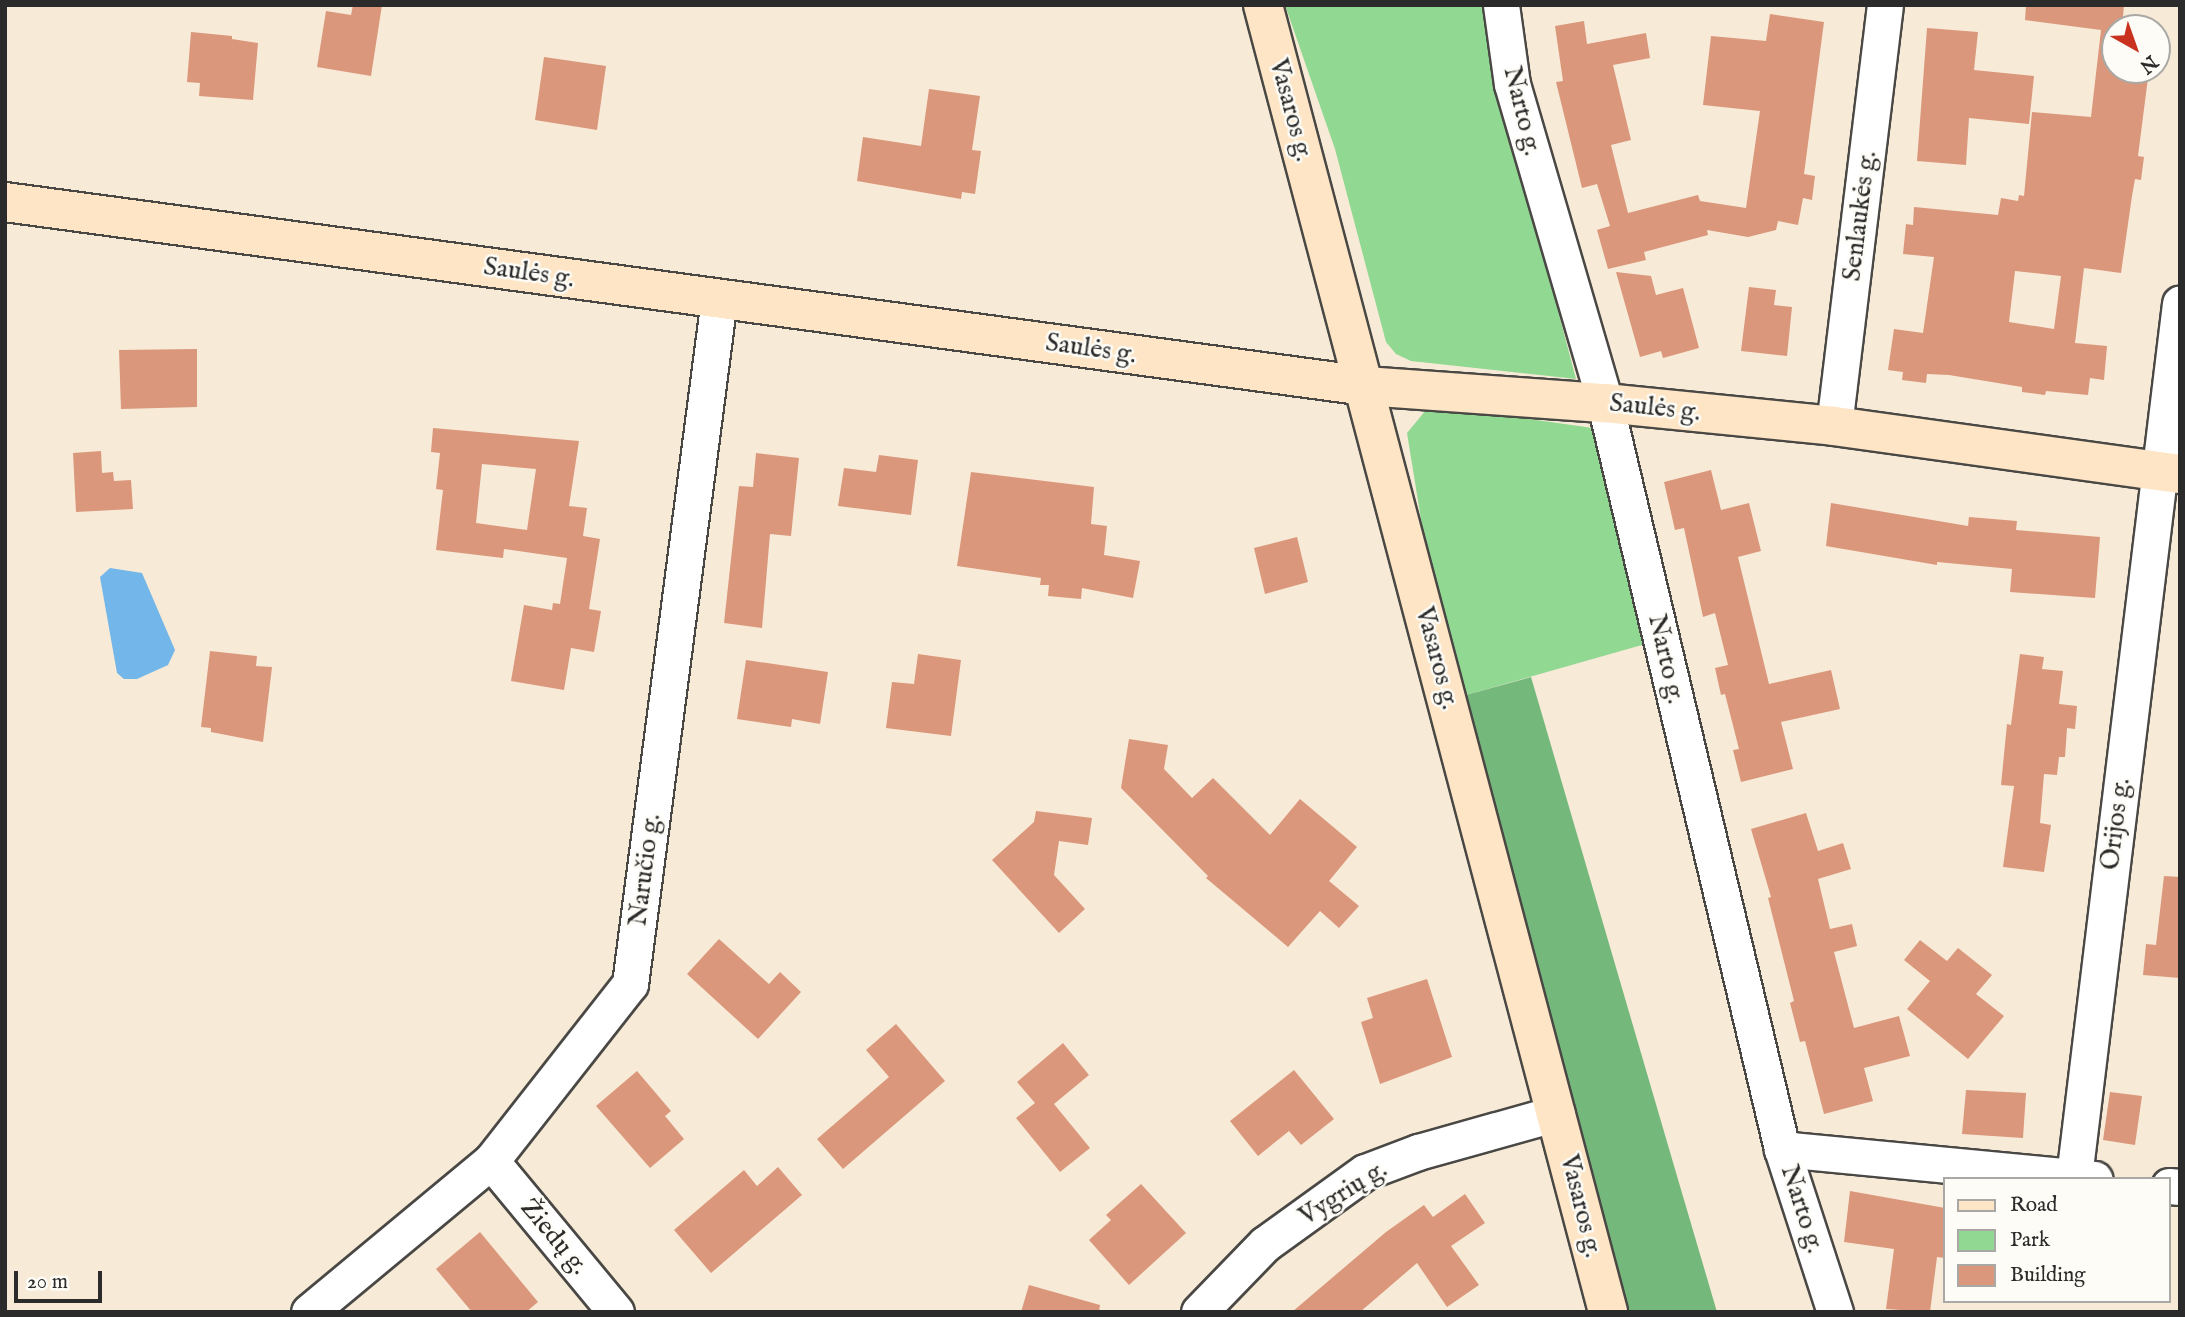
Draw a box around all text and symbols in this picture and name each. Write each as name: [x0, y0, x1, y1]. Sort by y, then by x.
north arrow: [2101, 14, 2171, 84]
text: N: [2134, 49, 2162, 78]
street label: Vasaros g.: [1262, 55, 1320, 165]
street label: Narto g.: [1496, 63, 1548, 159]
street label: Senlaukės g.: [1837, 149, 1883, 283]
street label: Saulės g.: [482, 251, 576, 295]
street label: Saulės g.: [1044, 327, 1138, 371]
street label: Saulės g.: [1608, 388, 1702, 428]
street label: Vasaros g.: [1408, 603, 1466, 713]
street label: Narto g.: [1641, 611, 1691, 707]
street label: Orijos g.: [2095, 776, 2137, 872]
street label: Naručio g.: [623, 812, 667, 928]
street label: Vasaros g.: [1553, 1151, 1609, 1261]
street label: Vygrių g.: [1293, 1154, 1393, 1232]
street label: Narto g.: [1773, 1161, 1831, 1257]
legend: [1944, 1177, 2171, 1303]
text: Road: [2010, 1192, 2057, 1219]
street label: Žiedų g.: [513, 1193, 595, 1281]
text: Park: [2010, 1227, 2050, 1254]
scale bar: [18, 1258, 105, 1302]
text: Building: [2010, 1262, 2085, 1289]
text: 20 m: [27, 1269, 68, 1296]

